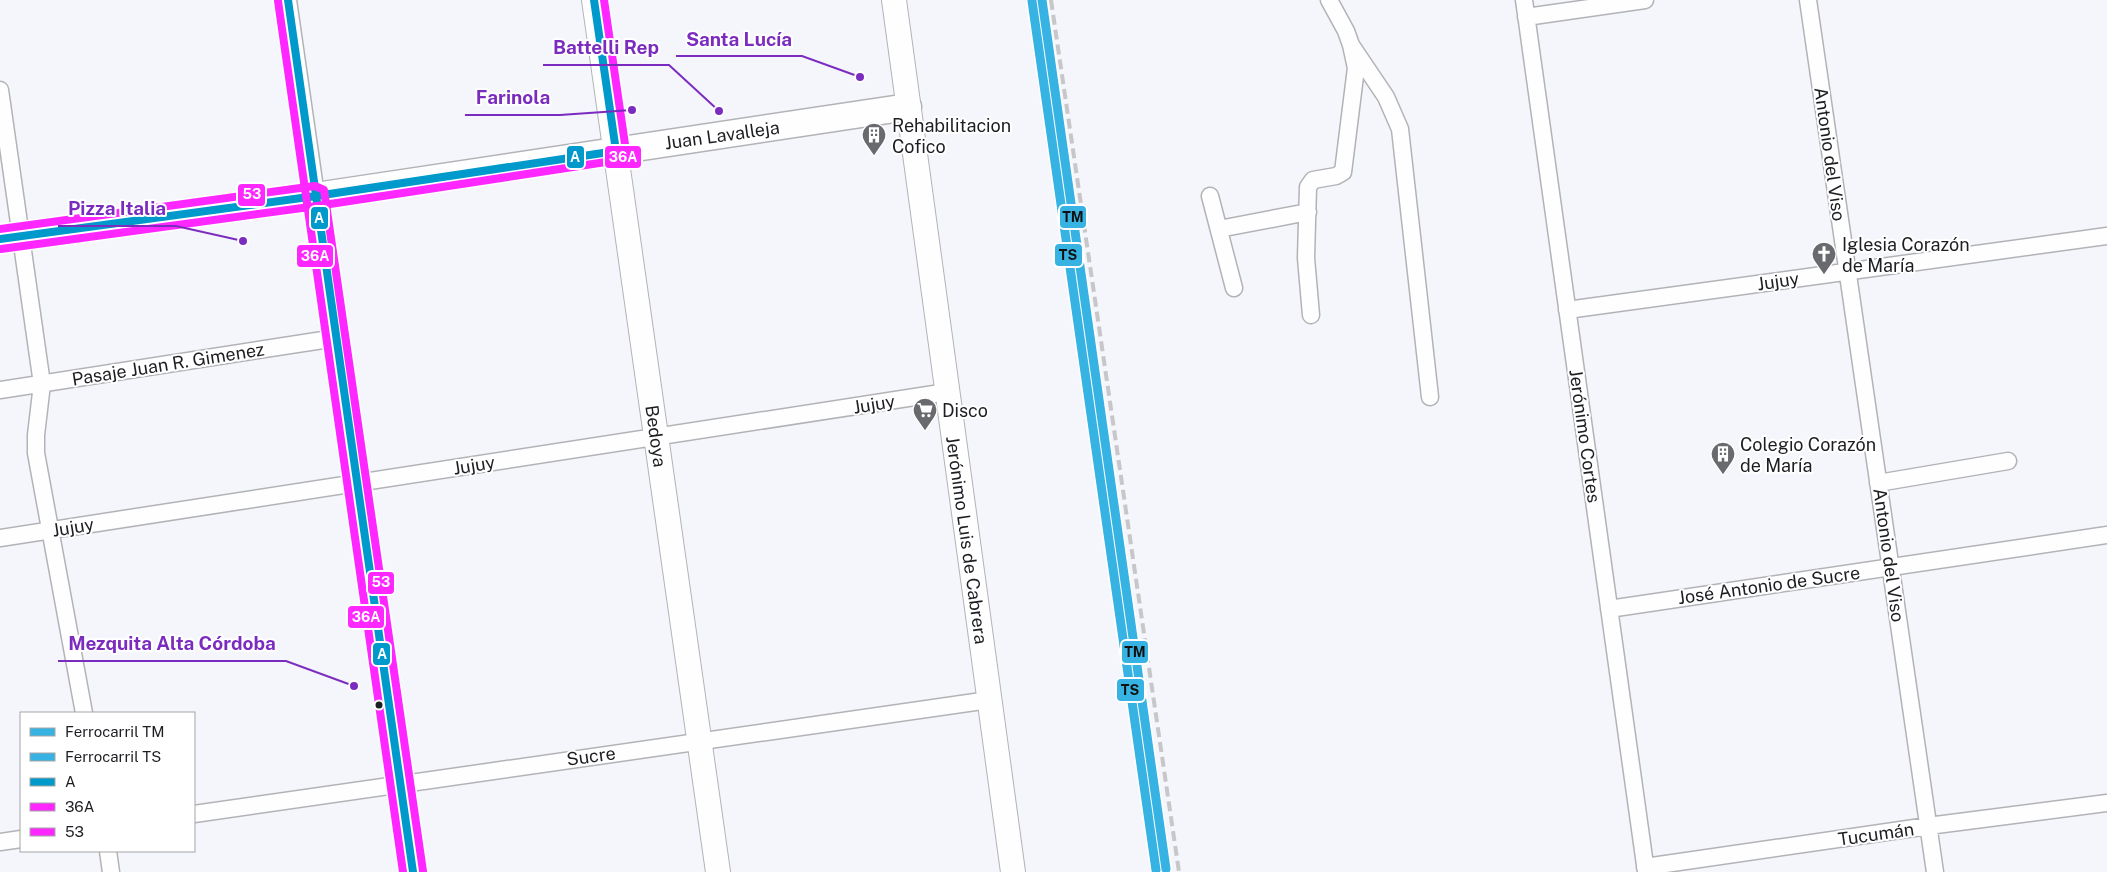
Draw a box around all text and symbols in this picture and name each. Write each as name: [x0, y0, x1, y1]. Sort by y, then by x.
callout: Santa Lucía: [676, 22, 802, 56]
text: Santa Lucía: [686, 28, 792, 50]
callout: Battelli Rep: [543, 31, 669, 65]
text: Battelli Rep: [553, 36, 659, 58]
callout: Farinola: [465, 81, 560, 115]
text: Farinola: [476, 86, 550, 108]
street label: Antonio del Viso: [1810, 86, 1850, 222]
place label: Rehabilitacion Cofico: [892, 115, 1011, 157]
street label: Juan Lavalleja: [663, 117, 781, 153]
building icon: Rehabilitacion Cofico: [861, 122, 887, 156]
line badge: A: [566, 145, 585, 169]
line badge: 36A: [604, 145, 642, 169]
text: A: [570, 149, 580, 165]
text: 36A: [609, 149, 637, 165]
line badge: 53: [237, 183, 266, 207]
text: 53: [243, 186, 261, 202]
callout: Pizza Italia: [58, 192, 176, 226]
text: Pizza Italia: [68, 197, 166, 219]
line badge: TM: [1059, 205, 1087, 229]
line badge: A: [310, 206, 329, 230]
text: TM: [1062, 209, 1084, 225]
text: A: [314, 210, 324, 226]
place label: Iglesia Corazón de María: [1842, 234, 1970, 276]
church icon: Iglesia Corazón de María: [1811, 241, 1837, 275]
line badge: TS: [1054, 243, 1083, 267]
line badge: 36A: [296, 244, 334, 268]
text: TS: [1059, 247, 1077, 263]
text: 36A: [301, 248, 329, 264]
street label: Jujuy: [1756, 268, 1801, 294]
street label: Pasaje Juan R. Gimenez: [70, 338, 266, 390]
street label: Jerónimo Cortes: [1565, 368, 1605, 504]
street label: Jujuy: [851, 390, 897, 418]
supermarket icon: Disco: [912, 397, 938, 431]
place label: Disco: [942, 400, 988, 421]
street label: Bedoya: [641, 404, 671, 468]
place label: Colegio Corazón de María: [1740, 434, 1876, 476]
street label: Jerónimo Luis de Cabrera: [942, 435, 992, 645]
building icon: Colegio Corazón de María: [1710, 441, 1736, 475]
street label: Jujuy: [451, 451, 497, 479]
street label: Antonio del Viso: [1869, 487, 1909, 623]
street label: Jujuy: [50, 513, 96, 541]
street label: José Antonio de Sucre: [1676, 562, 1862, 608]
line badge: 53: [367, 571, 395, 595]
text: 53: [372, 574, 390, 590]
line badge: 36A: [347, 605, 385, 629]
text: 36A: [352, 609, 380, 625]
callout: Mezquita Alta Córdoba: [58, 627, 286, 661]
text: Mezquita Alta Córdoba: [68, 632, 276, 654]
line badge: TM: [1121, 640, 1149, 664]
line badge: A: [372, 642, 391, 666]
text: TM: [1124, 644, 1146, 660]
text: A: [377, 646, 387, 662]
line badge: TS: [1116, 678, 1145, 702]
text: TS: [1121, 682, 1139, 698]
unlabelled marker: [374, 700, 384, 710]
legend: [20, 712, 195, 852]
text: Ferrocarril TM: [65, 723, 165, 740]
street label: Sucre: [565, 742, 617, 770]
text: Ferrocarril TS: [65, 748, 161, 765]
text: A: [65, 773, 76, 790]
text: 36A: [65, 798, 95, 815]
street label: Tucumán: [1837, 818, 1915, 850]
text: 53: [65, 823, 84, 840]

